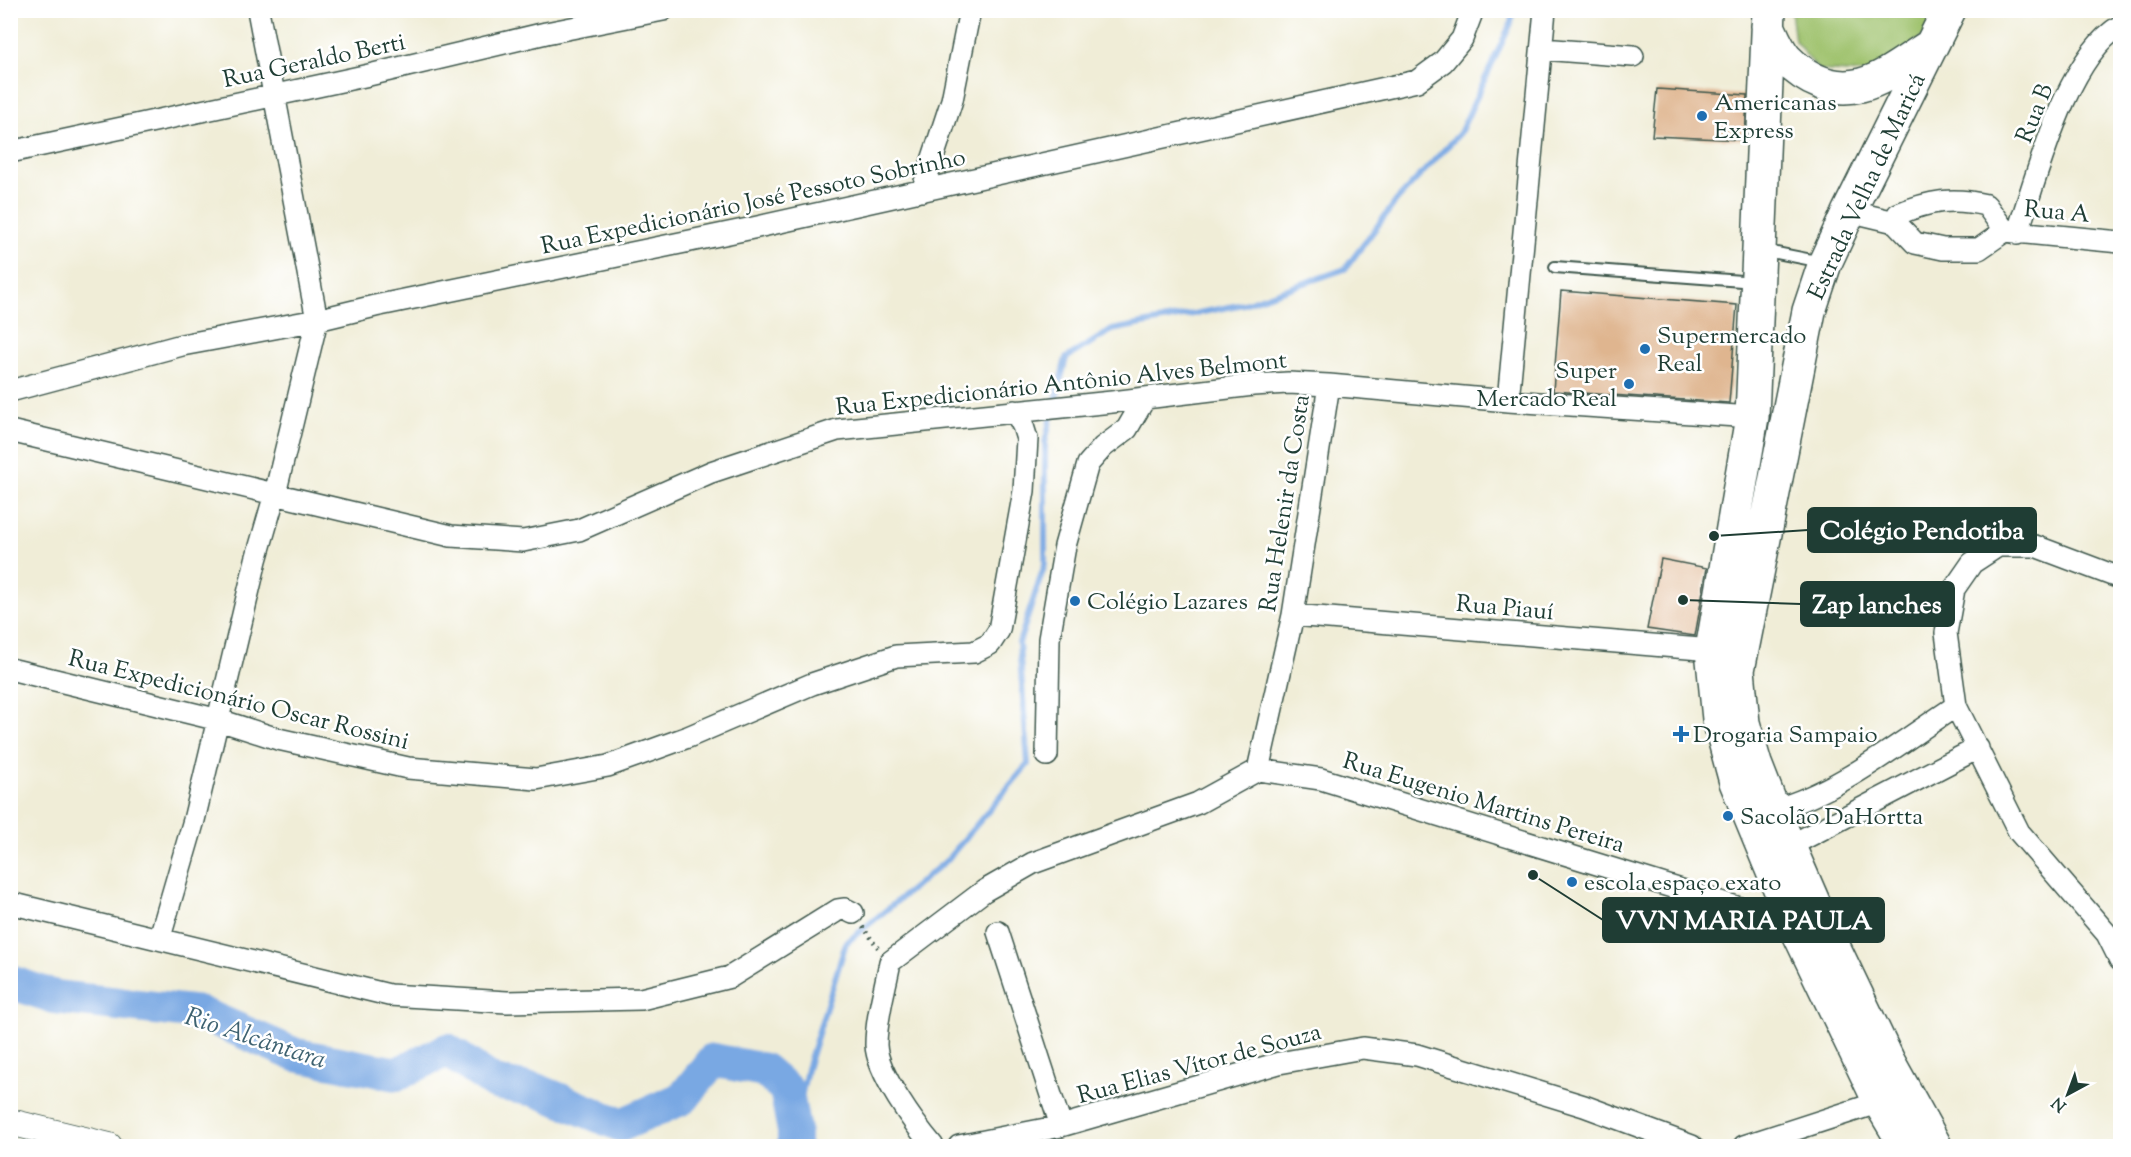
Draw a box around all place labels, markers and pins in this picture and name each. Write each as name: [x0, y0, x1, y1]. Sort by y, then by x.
place label: Americanas Express: [1714, 87, 1837, 149]
marker: Americanas Express: [1695, 109, 1709, 123]
place label: Supermercado Real: [1657, 320, 1806, 382]
marker: Supermercado Real: [1638, 342, 1652, 356]
place label: Super Mercado Real: [1477, 355, 1617, 417]
marker: Super Mercado Real: [1622, 377, 1636, 391]
callout: Colégio Pendotiba: [1808, 508, 2036, 552]
callout: Zap lanches: [1801, 582, 1954, 626]
place label: Colégio Lazares: [1087, 586, 1248, 620]
marker: Colégio Lazares: [1068, 594, 1082, 608]
place label: Drogaria Sampaio: [1693, 719, 1878, 753]
marker: Drogaria Sampaio: [1674, 727, 1688, 741]
place label: Sacolão DaHortta: [1740, 801, 1923, 835]
marker: Sacolão DaHortta: [1721, 809, 1735, 823]
place label: escola espaço exato: [1584, 867, 1781, 901]
marker: escola espaço exato: [1565, 875, 1579, 889]
callout: VVN MARIA PAULA: [1603, 898, 1884, 942]

